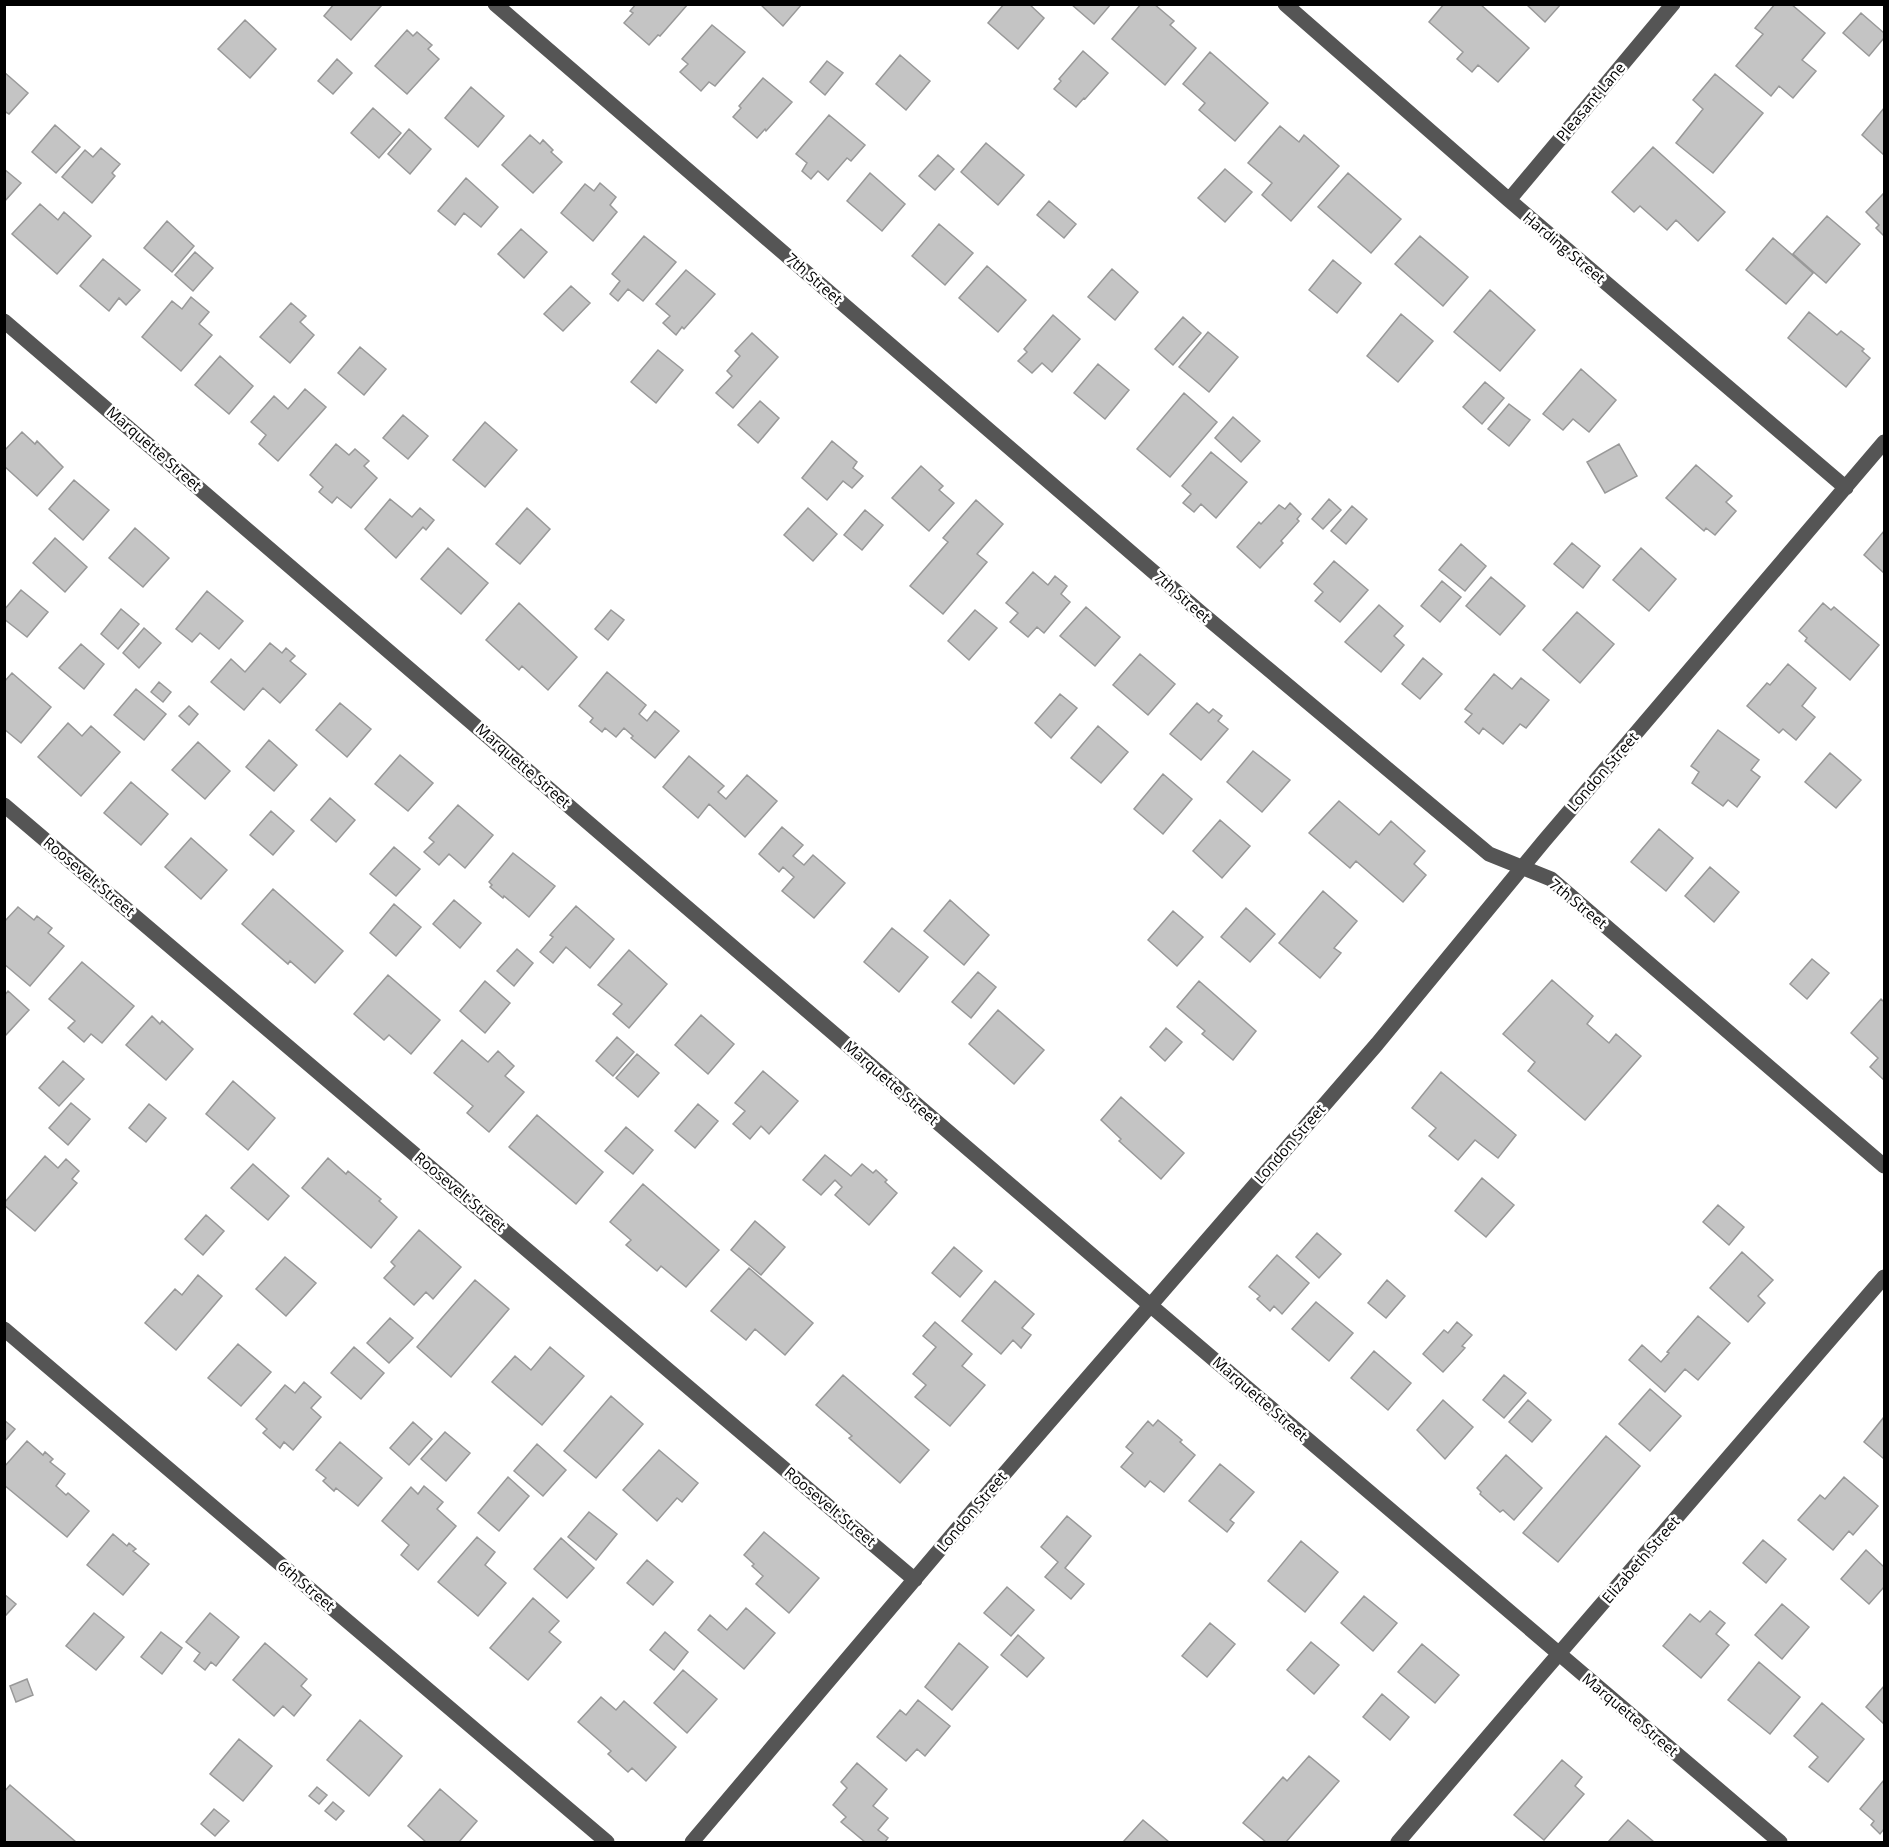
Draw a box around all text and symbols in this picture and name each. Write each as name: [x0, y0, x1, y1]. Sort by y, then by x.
street label: Pleasant Lane: [1551, 58, 1629, 145]
street label: Harding Street: [1519, 207, 1610, 288]
street label: 7th Street: [782, 248, 847, 308]
street label: Marquette Street: [103, 401, 206, 495]
street label: 7th Street: [1150, 566, 1215, 626]
street label: Marquette Street: [472, 718, 575, 812]
street label: London Street: [1562, 727, 1642, 815]
street label: Roosevelt Street: [40, 832, 140, 920]
street label: 7th Street: [1546, 874, 1612, 933]
street label: Marquette Street: [840, 1035, 943, 1129]
street label: London Street: [1249, 1099, 1329, 1187]
street label: Roosevelt Street: [411, 1147, 511, 1235]
street label: Marquette Street: [1209, 1351, 1312, 1445]
street label: Roosevelt Street: [781, 1462, 881, 1550]
street label: London Street: [932, 1467, 1011, 1556]
street label: Elizabeth Street: [1597, 1512, 1684, 1607]
street label: 6th Street: [274, 1555, 339, 1615]
street label: Marquette Street: [1578, 1668, 1683, 1760]

